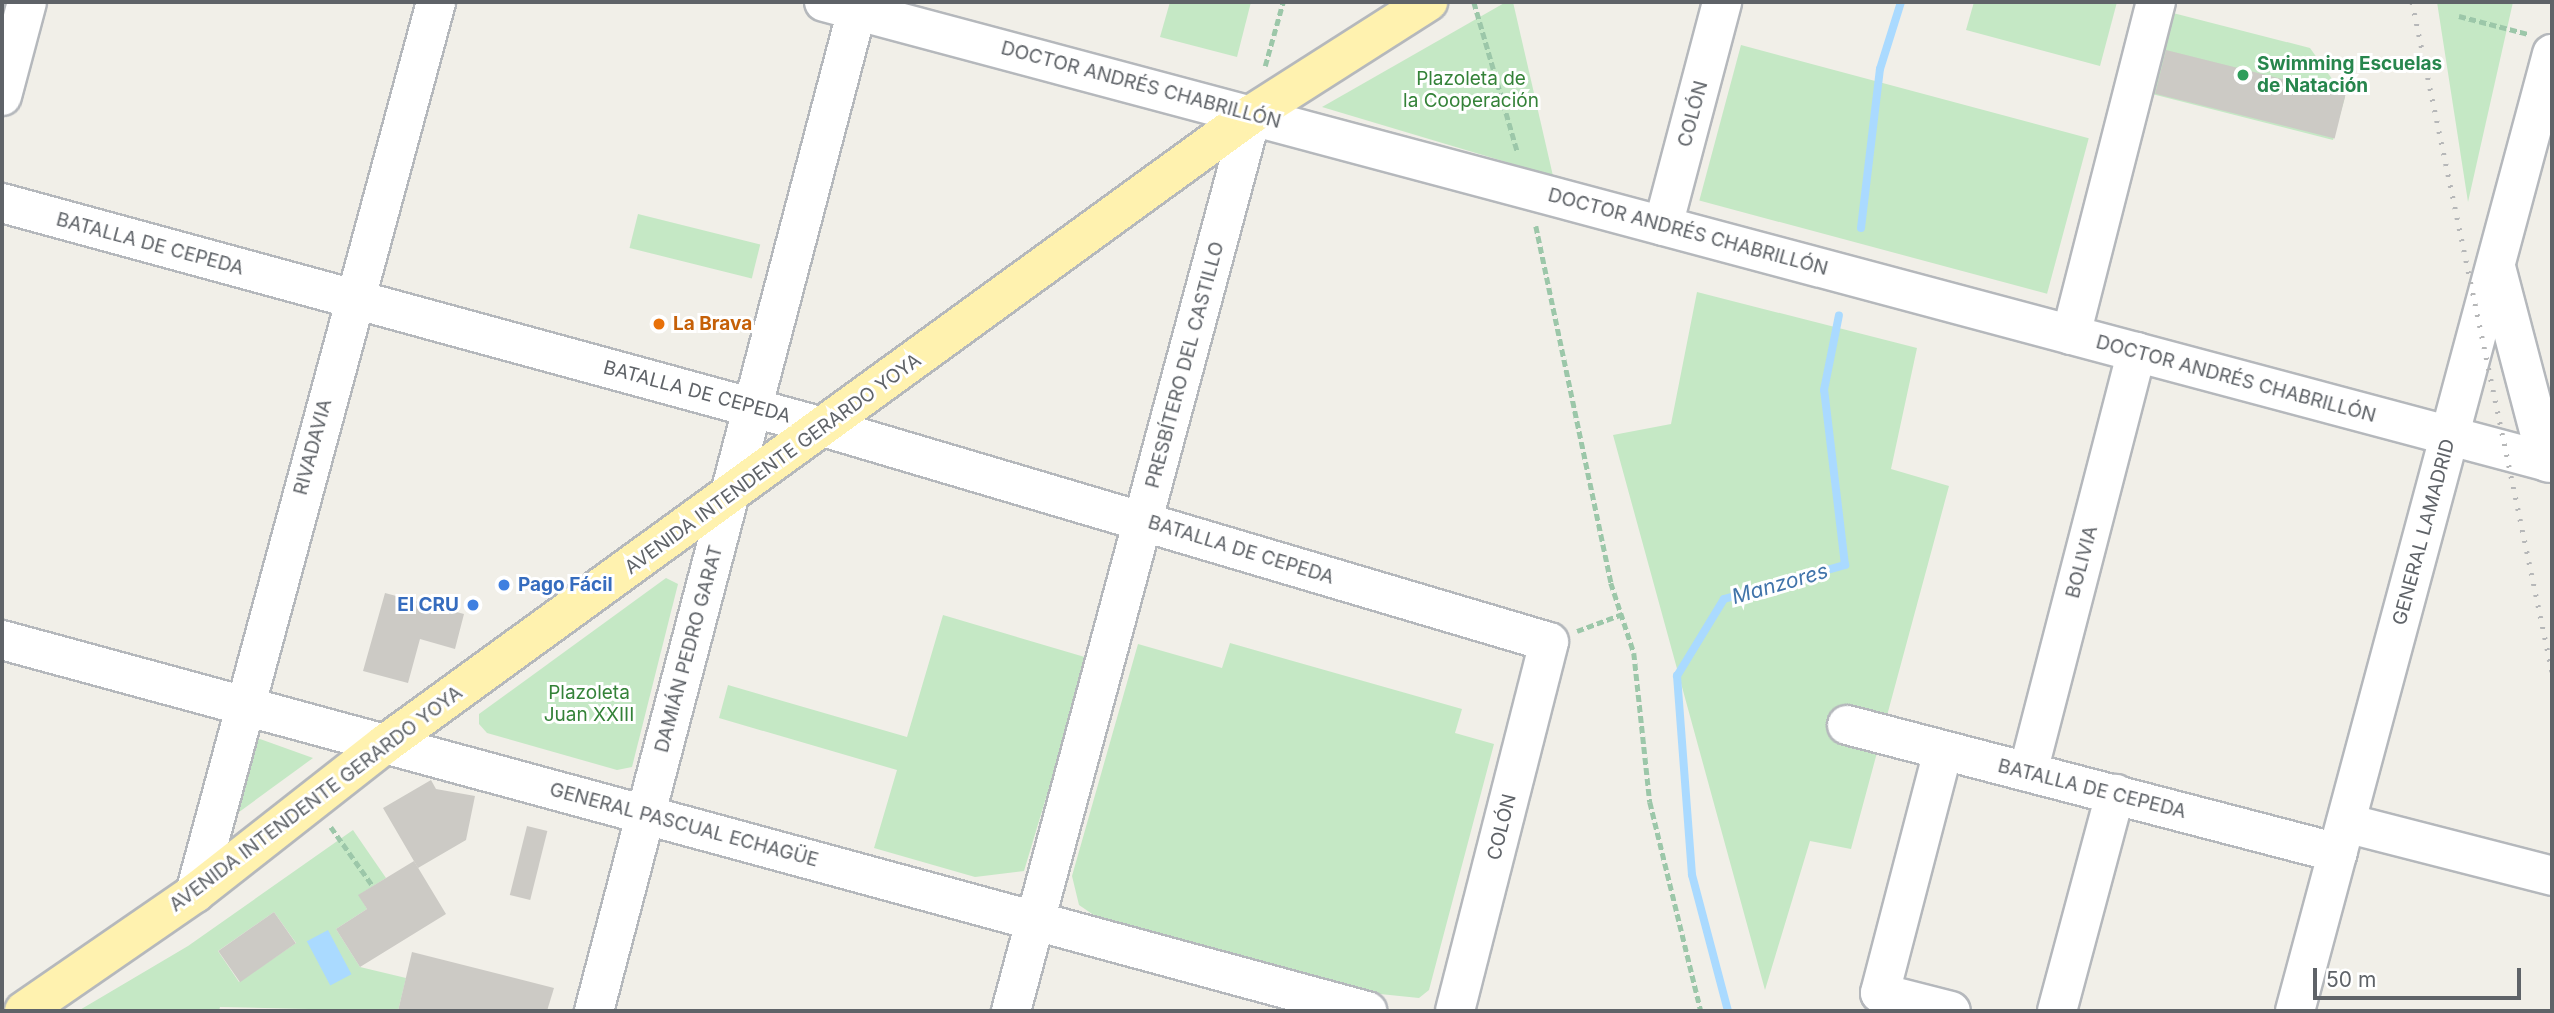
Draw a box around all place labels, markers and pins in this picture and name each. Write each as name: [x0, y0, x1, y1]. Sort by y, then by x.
place label: Swimming Escuelas de Natación: [2257, 53, 2442, 97]
marker: Swimming Escuelas de Natación: [2235, 67, 2251, 83]
place label: La Brava: [673, 313, 752, 335]
marker: La Brava: [651, 316, 667, 332]
place label: Pago Fácil: [518, 574, 613, 596]
marker: Pago Fácil: [496, 577, 512, 593]
place label: El CRU: [397, 594, 459, 616]
marker: El CRU: [465, 597, 481, 613]

